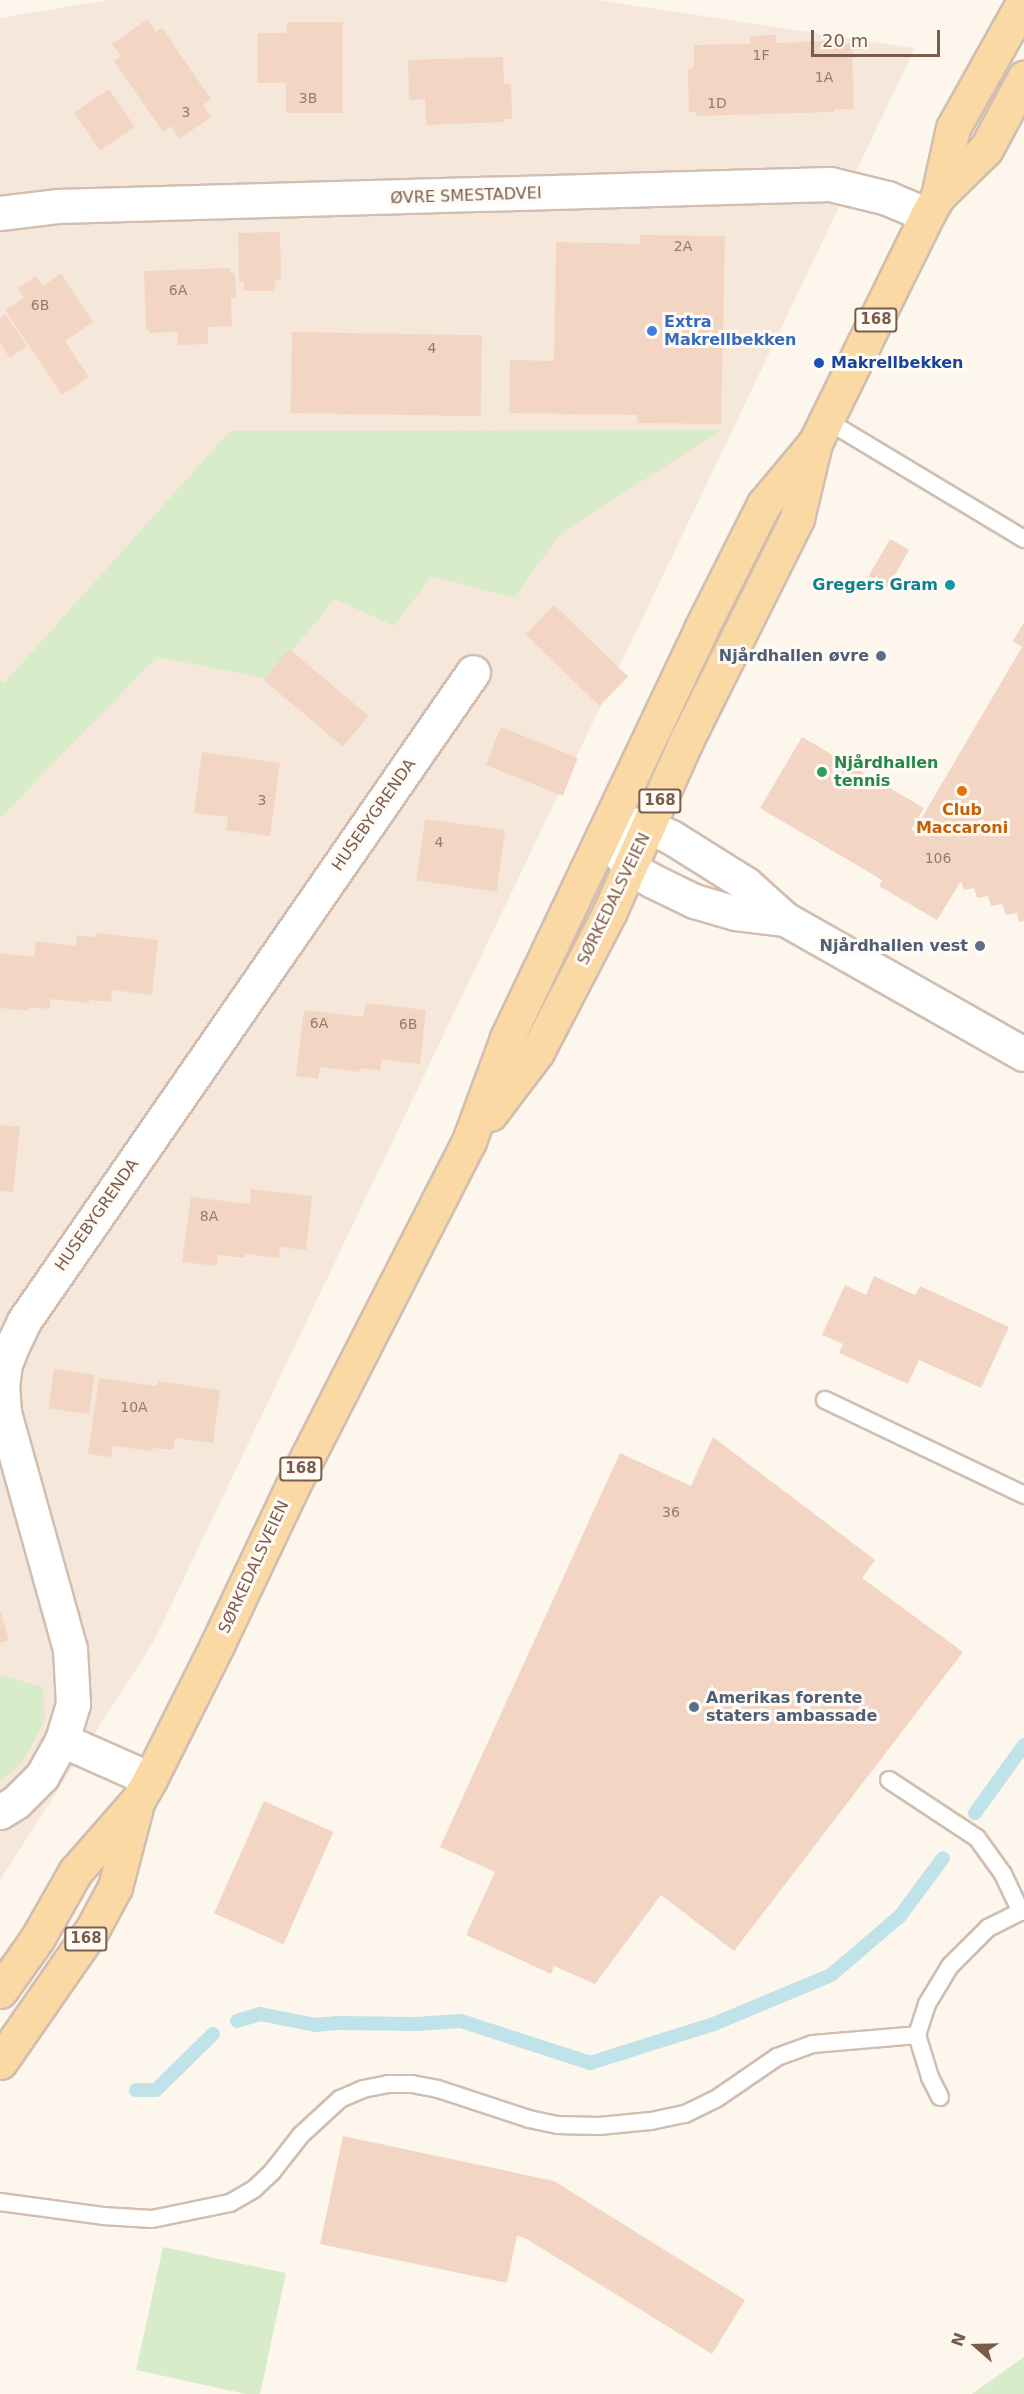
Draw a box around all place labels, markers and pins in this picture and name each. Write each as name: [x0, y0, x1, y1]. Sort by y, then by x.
place label: Extra Makrellbekken: [664, 312, 796, 350]
marker: Extra Makrellbekken: [645, 324, 659, 338]
place label: Makrellbekken: [831, 353, 963, 373]
marker: Makrellbekken: [812, 356, 826, 370]
place label: Gregers Gram: [812, 575, 938, 595]
marker: Gregers Gram: [943, 578, 957, 592]
place label: Njårdhallen øvre: [719, 646, 869, 666]
marker: Njårdhallen øvre: [874, 649, 888, 663]
place label: Njårdhallen tennis: [834, 753, 938, 791]
marker: Njårdhallen tennis: [815, 765, 829, 779]
marker: Club Maccaroni: [955, 784, 969, 798]
place label: Club Maccaroni: [916, 800, 1008, 838]
place label: Njårdhallen vest: [820, 936, 968, 956]
marker: Njårdhallen vest: [973, 939, 987, 953]
place label: Amerikas forente staters ambassade: [706, 1688, 877, 1726]
marker: Amerikas forente staters ambassade: [687, 1700, 701, 1714]

